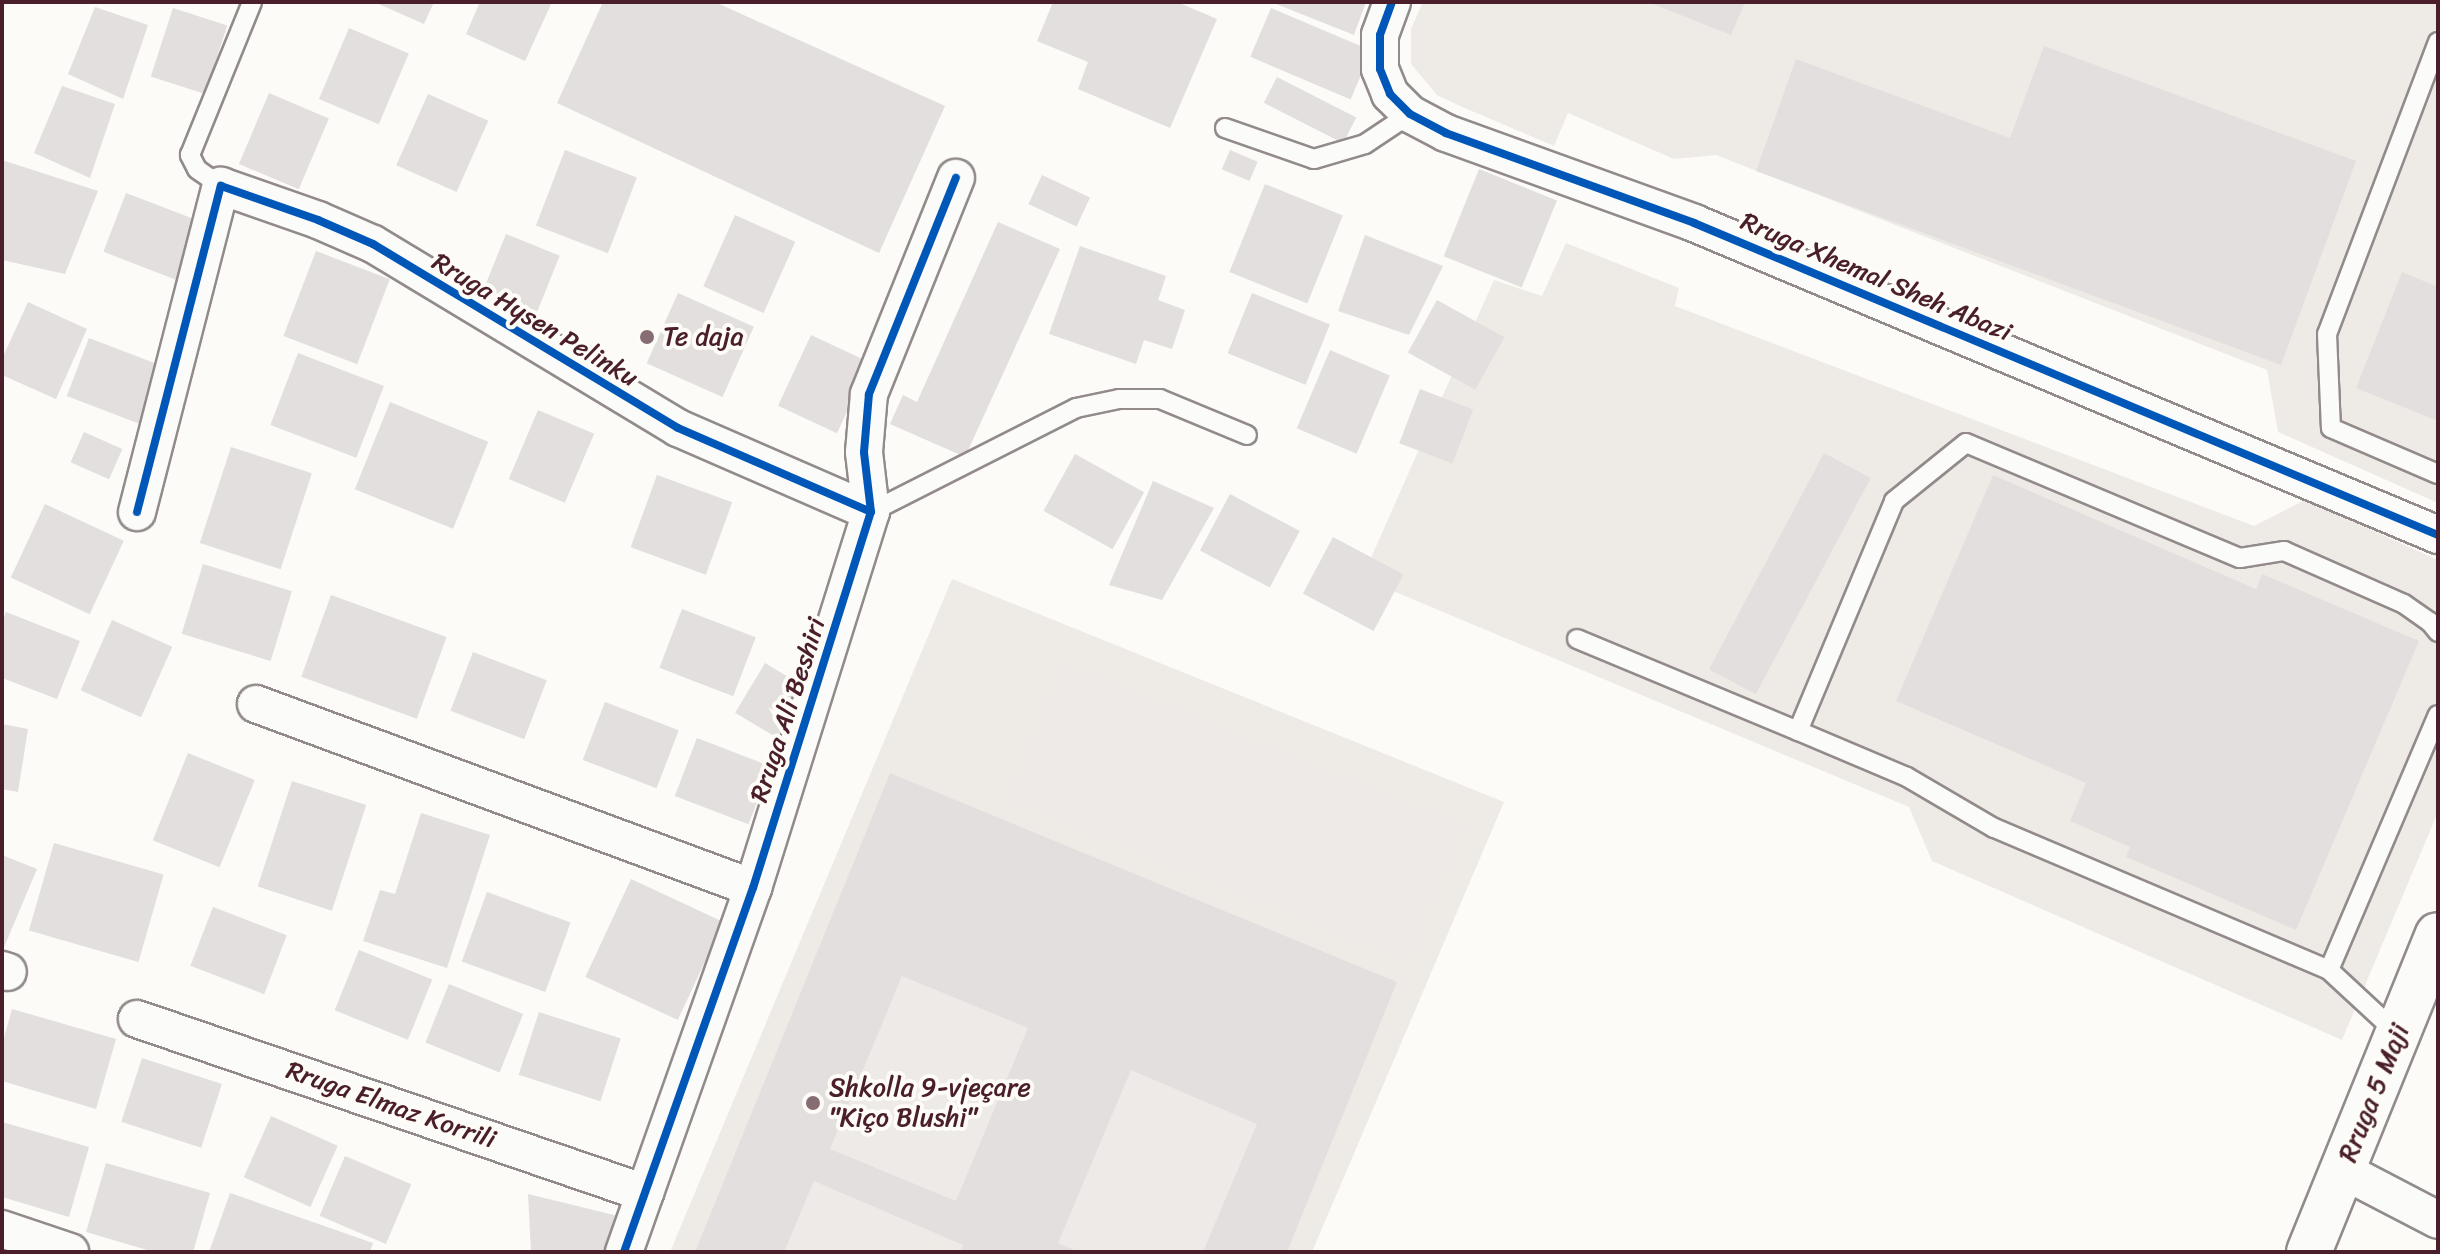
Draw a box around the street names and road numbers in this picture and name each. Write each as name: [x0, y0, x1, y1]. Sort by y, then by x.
street label: Rruga Xhemal Sheh Abazi: [1735, 206, 2017, 348]
street label: Rruga Hysen Pelinku: [425, 246, 645, 394]
street label: Rruga Ali Beshiri: [743, 614, 833, 806]
street label: Rruga 5 Maji: [2332, 1020, 2416, 1166]
street label: Rruga Elmaz Korrili: [282, 1055, 500, 1155]

